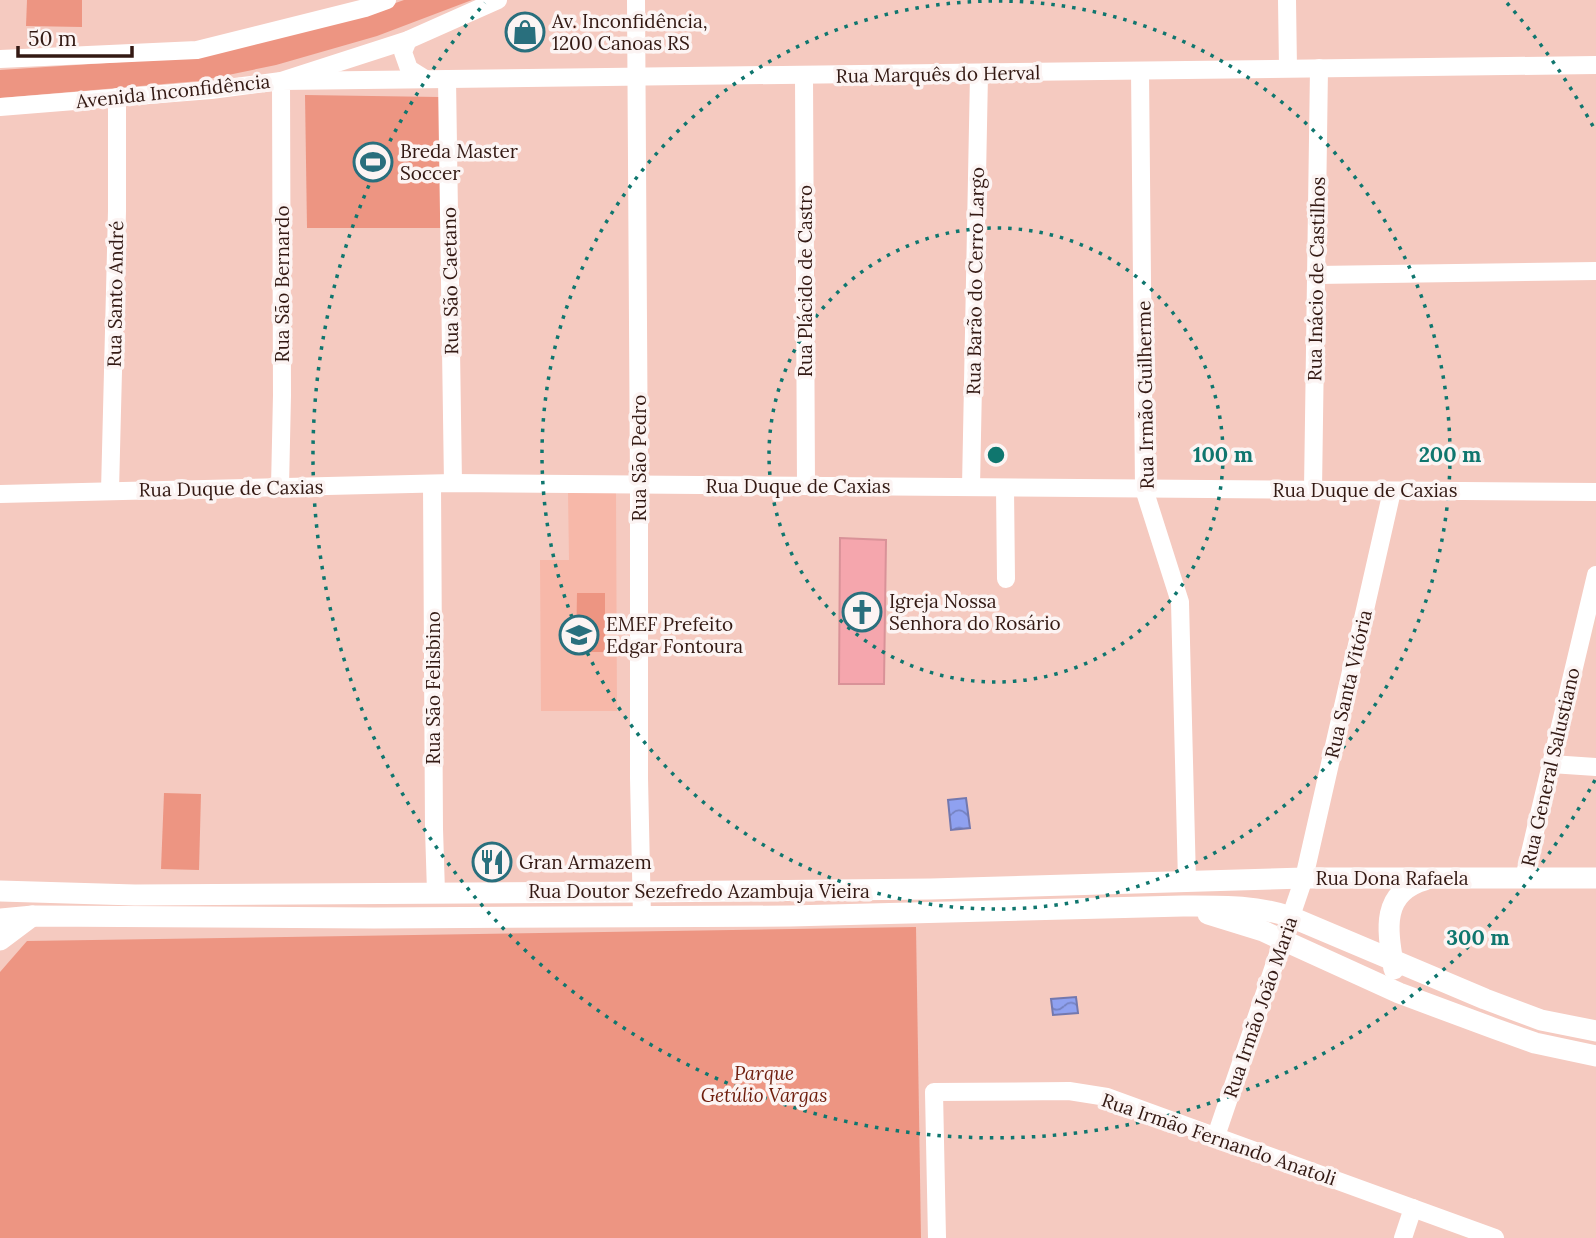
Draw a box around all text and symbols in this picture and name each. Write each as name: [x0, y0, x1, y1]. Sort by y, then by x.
place label: Av. Inconfidência, 1200 Canoas RS: [551, 9, 708, 55]
shop icon: Av. Inconfidência, 1200 Canoas RS: [504, 11, 546, 53]
scale bar: [18, 14, 131, 58]
text: 50 m: [28, 25, 77, 52]
street label: Rua Marquês do Herval: [835, 60, 1041, 88]
street label: Avenida Inconfidência: [74, 69, 271, 113]
place label: Breda Master Soccer: [400, 139, 519, 185]
sports icon: Breda Master Soccer: [352, 141, 394, 183]
street label: Rua Barão do Cerro Largo: [961, 167, 989, 395]
street label: Rua Inácio de Castilhos: [1302, 176, 1330, 382]
street label: Rua Plácido de Castro: [793, 185, 817, 377]
street label: Rua São Bernardo: [270, 205, 294, 363]
street label: Rua São Caetano: [437, 207, 463, 355]
street label: Rua Santo André: [102, 220, 128, 368]
street label: Rua Irmão Guilherme: [1131, 300, 1159, 490]
street label: Rua São Pedro: [627, 395, 651, 521]
text: 100 m: [1193, 441, 1253, 468]
text: 200 m: [1419, 441, 1481, 468]
centre of rings: [984, 443, 1008, 467]
street label: Rua Duque de Caxias: [138, 474, 324, 502]
street label: Rua Duque de Caxias: [706, 474, 891, 498]
street label: Rua Duque de Caxias: [1273, 478, 1458, 502]
place label: Igreja Nossa Senhora do Rosário: [889, 589, 1061, 635]
church icon: Igreja Nossa Senhora do Rosário: [841, 591, 883, 633]
street label: Rua Santa Vitória: [1319, 607, 1377, 761]
street label: Rua São Felisbino: [421, 611, 445, 765]
place label: EMEF Prefeito Edgar Fontoura: [606, 612, 743, 658]
school or university icon: EMEF Prefeito Edgar Fontoura: [558, 614, 600, 656]
street label: Rua General Salustiano: [1515, 665, 1585, 869]
restaurant icon: Gran Armazem: [471, 841, 513, 883]
place label: Gran Armazem: [519, 850, 652, 874]
street label: Rua Dona Rafaela: [1316, 866, 1469, 890]
street label: Rua Doutor Sezefredo Azambuja Vieira: [528, 879, 870, 903]
street label: Rua Irmão João Maria: [1218, 913, 1302, 1101]
text: 300 m: [1446, 924, 1510, 951]
park label: Parque Getúlio Vargas: [701, 1061, 827, 1107]
street label: Rua Irmão Fernando Anatoli: [1099, 1088, 1339, 1190]

